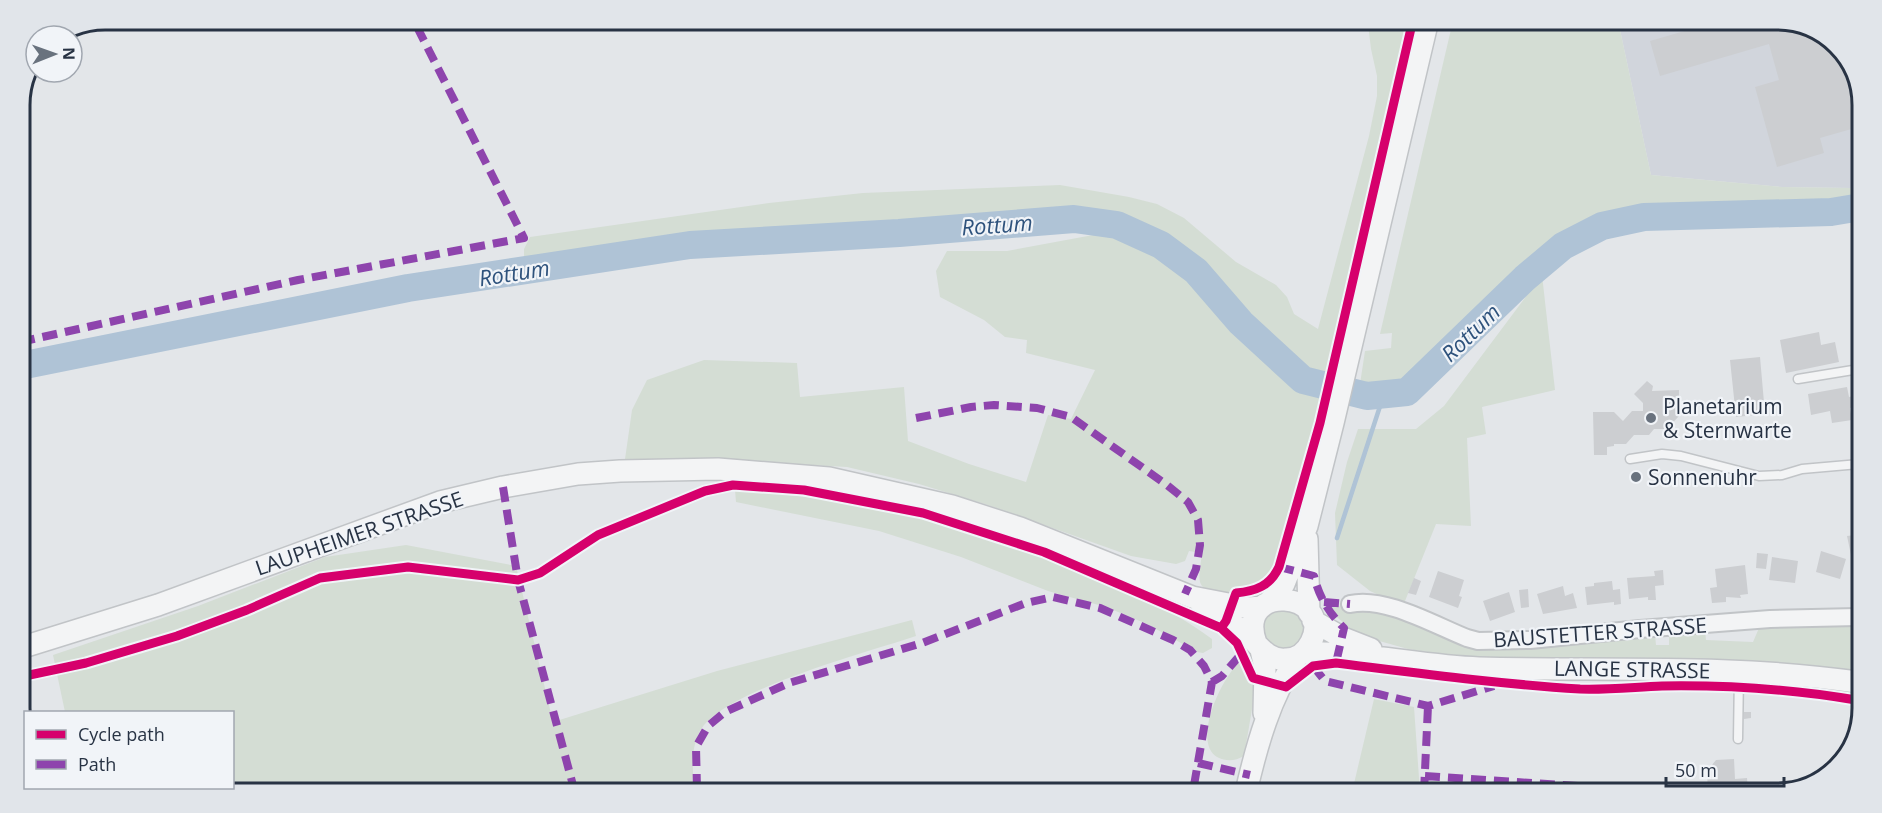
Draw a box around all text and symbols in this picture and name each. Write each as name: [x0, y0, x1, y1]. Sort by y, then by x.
north arrow: [24, 24, 84, 84]
text: N: [58, 47, 80, 60]
water label: Rottum: [960, 207, 1034, 241]
water label: Rottum: [476, 252, 552, 292]
water label: Rottum: [1434, 296, 1506, 368]
place label: Planetarium & Sternwarte: [1663, 392, 1792, 444]
marker: Planetarium & Sternwarte: [1644, 411, 1658, 425]
place label: Sonnenuhr: [1648, 463, 1757, 491]
marker: Sonnenuhr: [1629, 470, 1643, 484]
street label: LAUPHEIMER STRASSE: [251, 484, 467, 582]
street label: BAUSTETTER STRASSE: [1492, 611, 1708, 653]
street label: LANGE STRASSE: [1554, 654, 1710, 684]
legend: [24, 711, 234, 789]
text: Cycle path: [78, 722, 165, 746]
scale bar: [1666, 750, 1784, 788]
text: Path: [78, 752, 116, 776]
text: 50 m: [1675, 758, 1717, 782]

